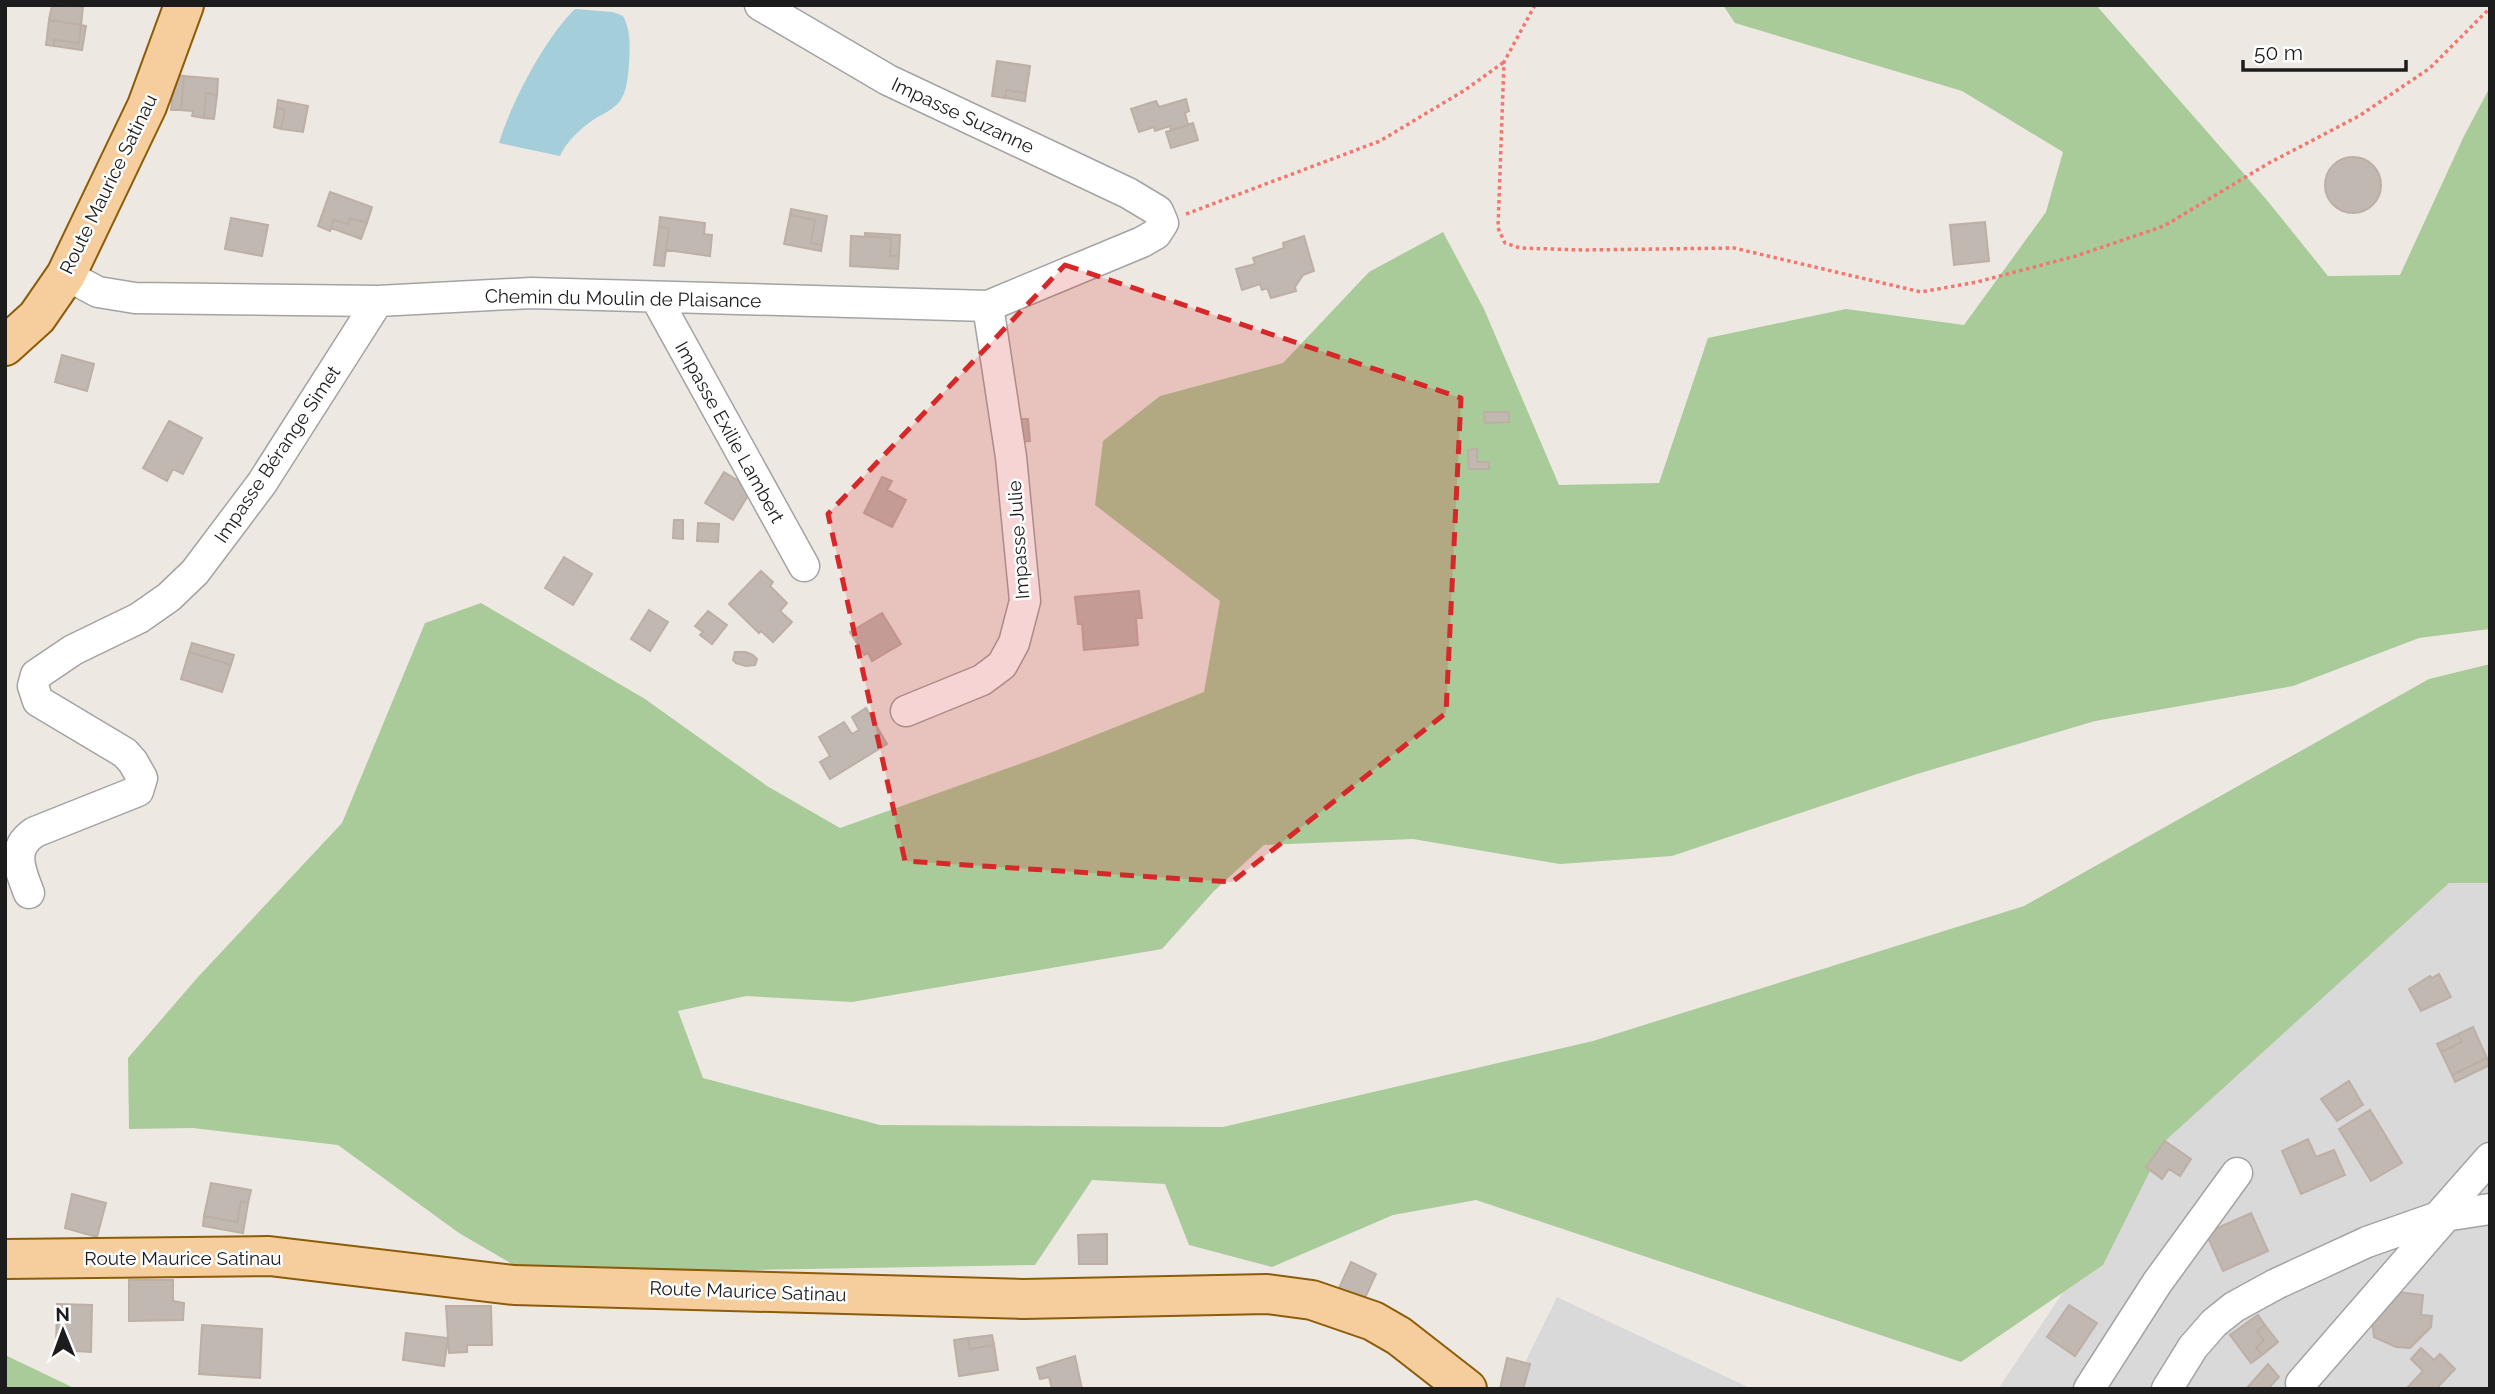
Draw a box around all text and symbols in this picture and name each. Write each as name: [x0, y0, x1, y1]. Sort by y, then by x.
scale bar: [2243, 28, 2406, 72]
text: 50 m: [2254, 40, 2303, 65]
street label: Impasse Suzanne: [888, 72, 1038, 158]
street label: Route Maurice Satinau: [55, 91, 161, 277]
street label: Chemin du Moulin de Plaisance: [485, 285, 761, 311]
street label: Impasse Exilie Lambert: [671, 337, 789, 527]
street label: Impasse Bérange Simet: [210, 361, 345, 547]
street label: Impasse Julie: [1003, 480, 1033, 600]
street label: Route Maurice Satinau: [84, 1247, 282, 1269]
street label: Route Maurice Satinau: [649, 1277, 847, 1305]
north arrow: [28, 1296, 98, 1366]
text: N: [55, 1303, 70, 1325]

